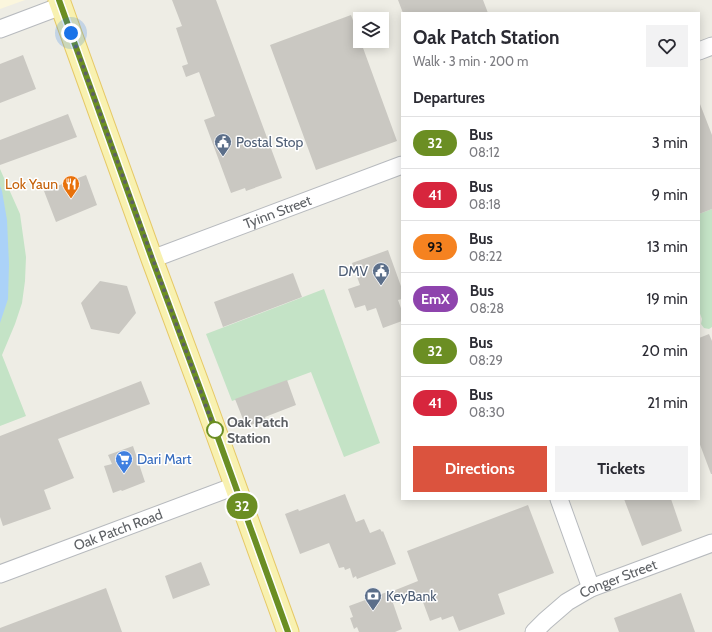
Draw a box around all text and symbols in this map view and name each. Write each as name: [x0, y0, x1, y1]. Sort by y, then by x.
map controls: [353, 12, 389, 48]
button: layers: [353, 12, 389, 48]
your location: [61, 23, 81, 43]
button: heart: [646, 25, 688, 67]
text: Oak Patch Station: [413, 26, 560, 49]
text: Walk · 3 min · 200 m: [413, 53, 528, 69]
text: Departures: [413, 89, 485, 107]
text: Bus: [469, 126, 493, 144]
public building icon: Postal Stop: [213, 132, 233, 157]
place label: Postal Stop: [236, 133, 304, 151]
text: 32: [428, 134, 442, 152]
text: 3 min: [652, 134, 688, 152]
text: 08:12: [469, 144, 500, 160]
restaurant icon: Lok Yaun: [61, 174, 81, 199]
place label: Lok Yaun: [5, 175, 58, 193]
text: Bus: [469, 178, 493, 196]
text: 41: [428, 186, 442, 204]
text: 9 min: [651, 186, 688, 204]
street label: Tyinn Street: [241, 191, 314, 233]
text: 08:18: [469, 196, 501, 212]
text: Bus: [469, 230, 493, 248]
text: 93: [427, 238, 443, 256]
text: 13 min: [647, 238, 688, 256]
text: 08:22: [469, 248, 502, 264]
public building icon: DMV: [371, 261, 391, 286]
place label: DMV: [338, 262, 368, 280]
text: Bus: [470, 282, 494, 300]
text: EmX: [421, 290, 450, 308]
text: 19 min: [646, 290, 688, 308]
text: 08:28: [470, 300, 504, 316]
text: Bus: [469, 334, 493, 352]
text: 32: [428, 342, 442, 360]
text: 20 min: [642, 342, 688, 360]
text: 08:29: [469, 352, 503, 368]
text: Bus: [469, 386, 493, 404]
text: 41: [428, 394, 442, 412]
text: 21 min: [647, 394, 688, 412]
text: 08:30: [469, 404, 505, 420]
place label: Oak Patch Station: [227, 413, 288, 447]
marker: Oak Patch Station: [206, 421, 224, 439]
button: Directions: [413, 446, 547, 492]
button: Tickets: [555, 446, 688, 492]
supermarket icon: Dari Mart: [114, 449, 134, 474]
place label: Dari Mart: [137, 450, 192, 468]
line badge: 32: [224, 493, 260, 519]
text: 32: [235, 497, 249, 515]
street label: Oak Patch Road: [71, 505, 165, 555]
street label: Conger Street: [576, 555, 659, 602]
bank icon: KeyBank: [363, 586, 383, 611]
place label: KeyBank: [386, 587, 437, 605]

